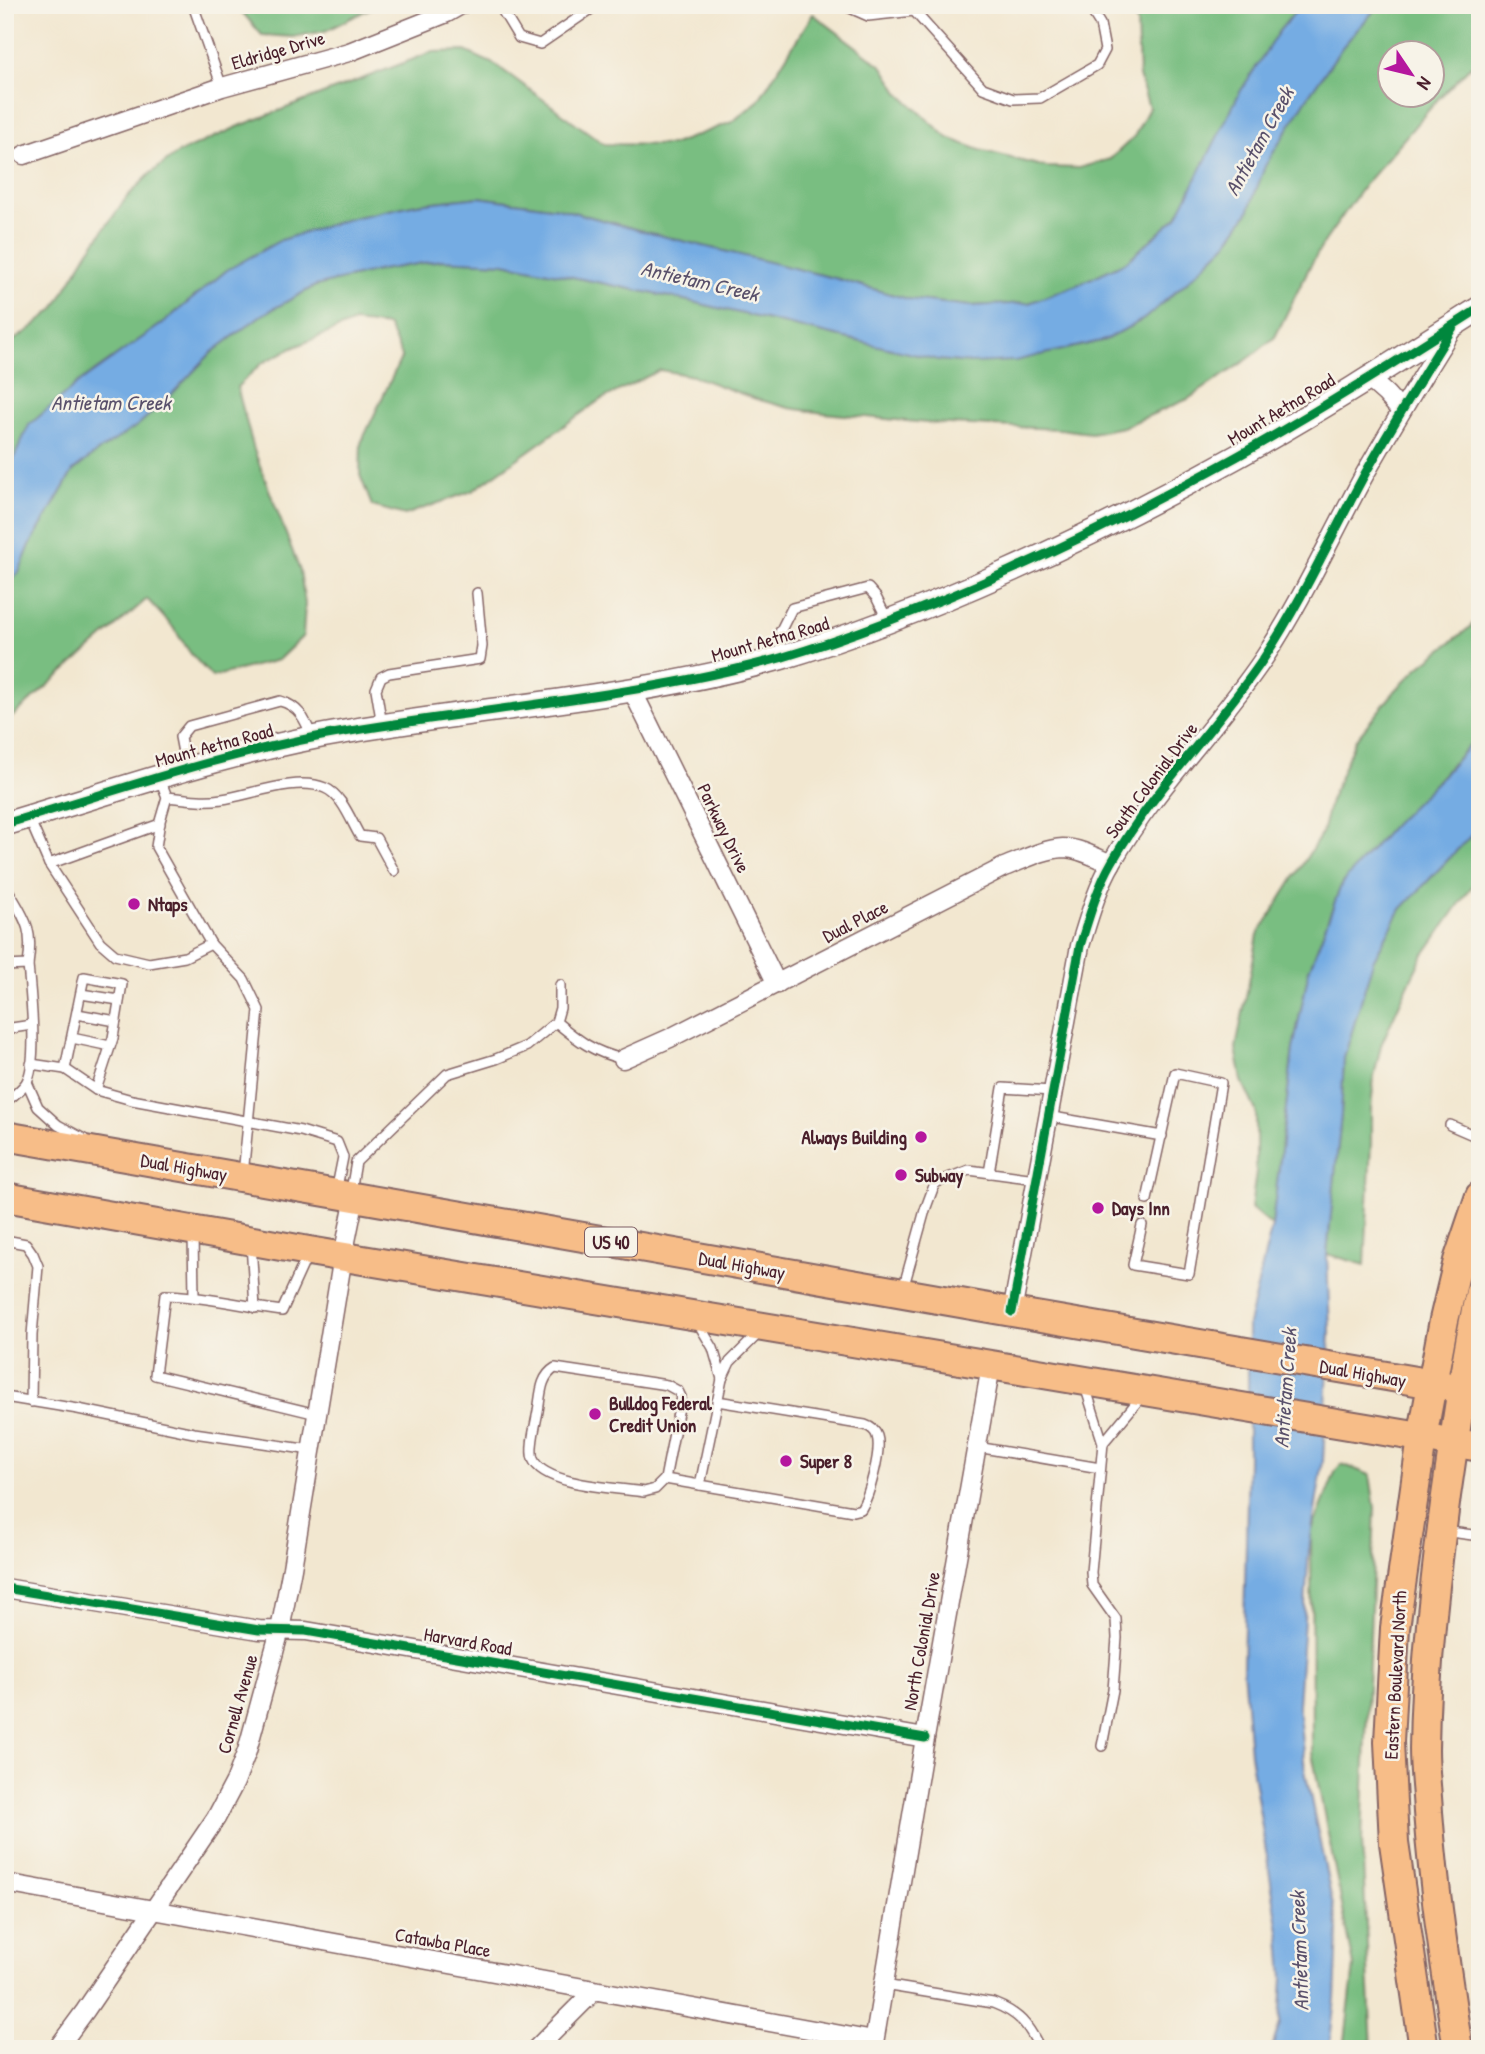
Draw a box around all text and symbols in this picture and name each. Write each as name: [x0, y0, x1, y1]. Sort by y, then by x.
street label: Eldridge Drive: [228, 24, 328, 76]
north arrow: [1376, 38, 1446, 108]
text: N: [1411, 72, 1438, 95]
water label: Antietam Creek: [1217, 80, 1302, 200]
water label: Antietam Creek: [638, 253, 764, 309]
street label: Mount Aetna Road: [1222, 366, 1340, 451]
water label: Antietam Creek: [51, 388, 173, 417]
street label: Mount Aetna Road: [708, 610, 832, 668]
street label: South Colonial Drive: [1099, 716, 1204, 843]
street label: Mount Aetna Road: [152, 717, 276, 773]
street label: Parkway Drive: [691, 779, 757, 877]
place label: Ntaps: [148, 891, 188, 918]
street label: Dual Place: [818, 893, 893, 948]
marker: Ntaps: [126, 896, 142, 912]
place label: Always Building: [801, 1124, 908, 1151]
marker: Always Building: [913, 1129, 929, 1145]
street label: Dual Highway: [139, 1147, 229, 1187]
place label: Subway: [915, 1162, 963, 1189]
marker: Subway: [893, 1167, 909, 1183]
place label: Days Inn: [1112, 1195, 1170, 1222]
marker: Days Inn: [1090, 1200, 1106, 1216]
road number: US 40: [585, 1227, 637, 1256]
street label: Dual Highway: [697, 1245, 787, 1285]
water label: Antietam Creek: [1266, 1325, 1304, 1449]
street label: Dual Highway: [1318, 1353, 1408, 1393]
place label: Bulldog Federal Credit Union: [609, 1390, 713, 1438]
marker: Bulldog Federal Credit Union: [587, 1406, 603, 1422]
place label: Super 8: [800, 1448, 852, 1475]
marker: Super 8: [778, 1453, 794, 1469]
street label: North Colonial Drive: [896, 1569, 946, 1712]
street label: Eastern Boulevard North: [1378, 1590, 1412, 1760]
street label: Harvard Road: [422, 1620, 515, 1662]
street label: Cornell Avenue: [210, 1651, 264, 1757]
water label: Antietam Creek: [1282, 1888, 1316, 2011]
street label: Catawba Place: [393, 1921, 493, 1963]

